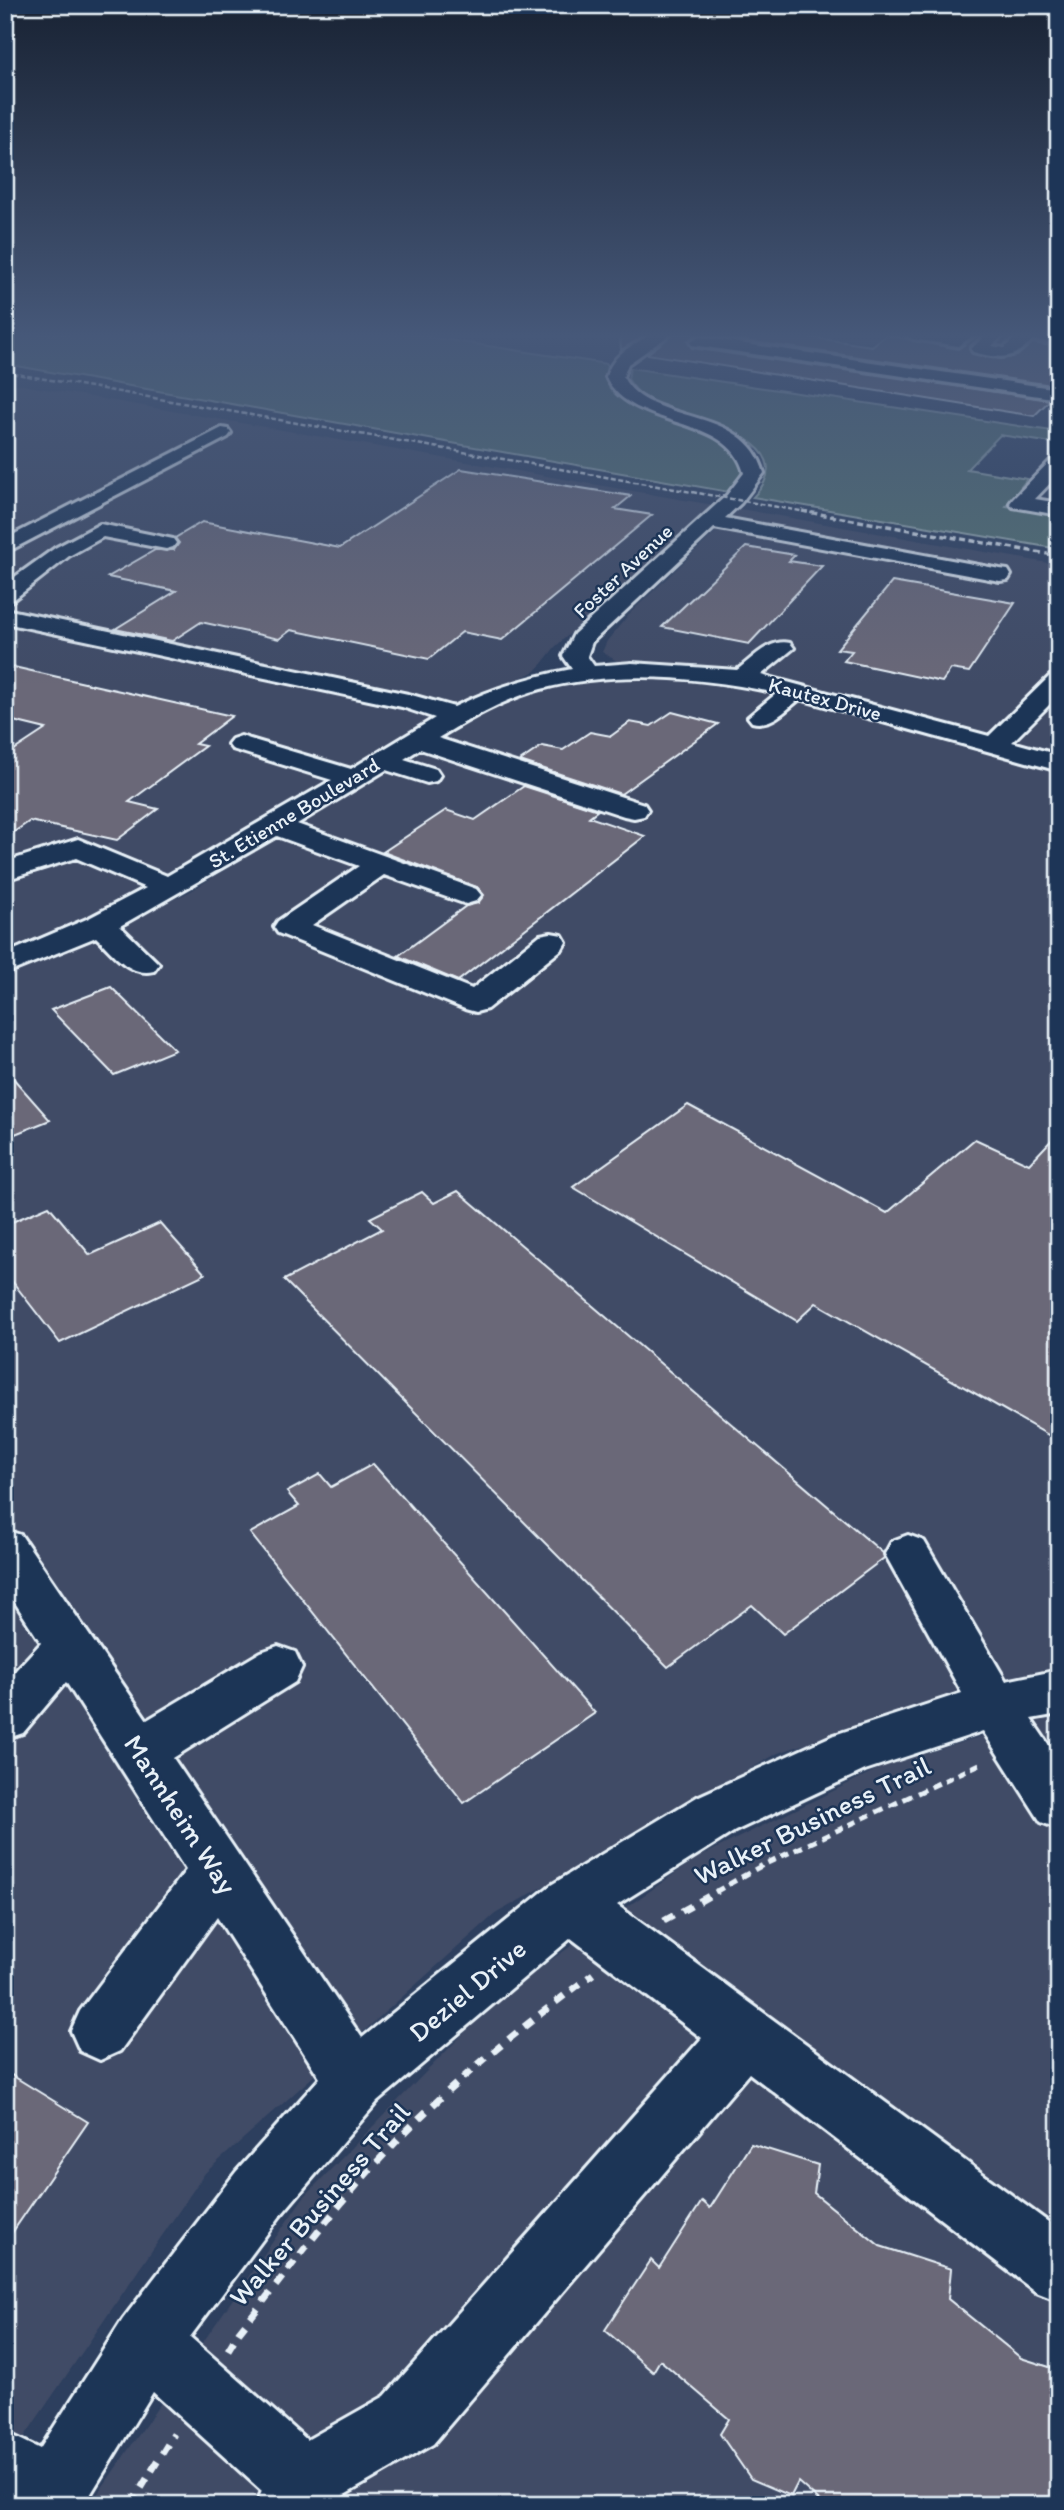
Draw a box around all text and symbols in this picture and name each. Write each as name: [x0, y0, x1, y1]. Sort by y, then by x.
street label: Foster Avenue: [568, 518, 678, 623]
street label: Kautex Drive: [766, 671, 884, 726]
street label: St. Etienne Boulevard: [204, 752, 384, 874]
street label: Mannheim Way: [117, 1728, 245, 1900]
street label: Walker Business Trail: [688, 1748, 936, 1892]
street label: Deziel Drive: [401, 1931, 533, 2049]
street label: Walker Business Trail: [221, 2095, 417, 2313]

